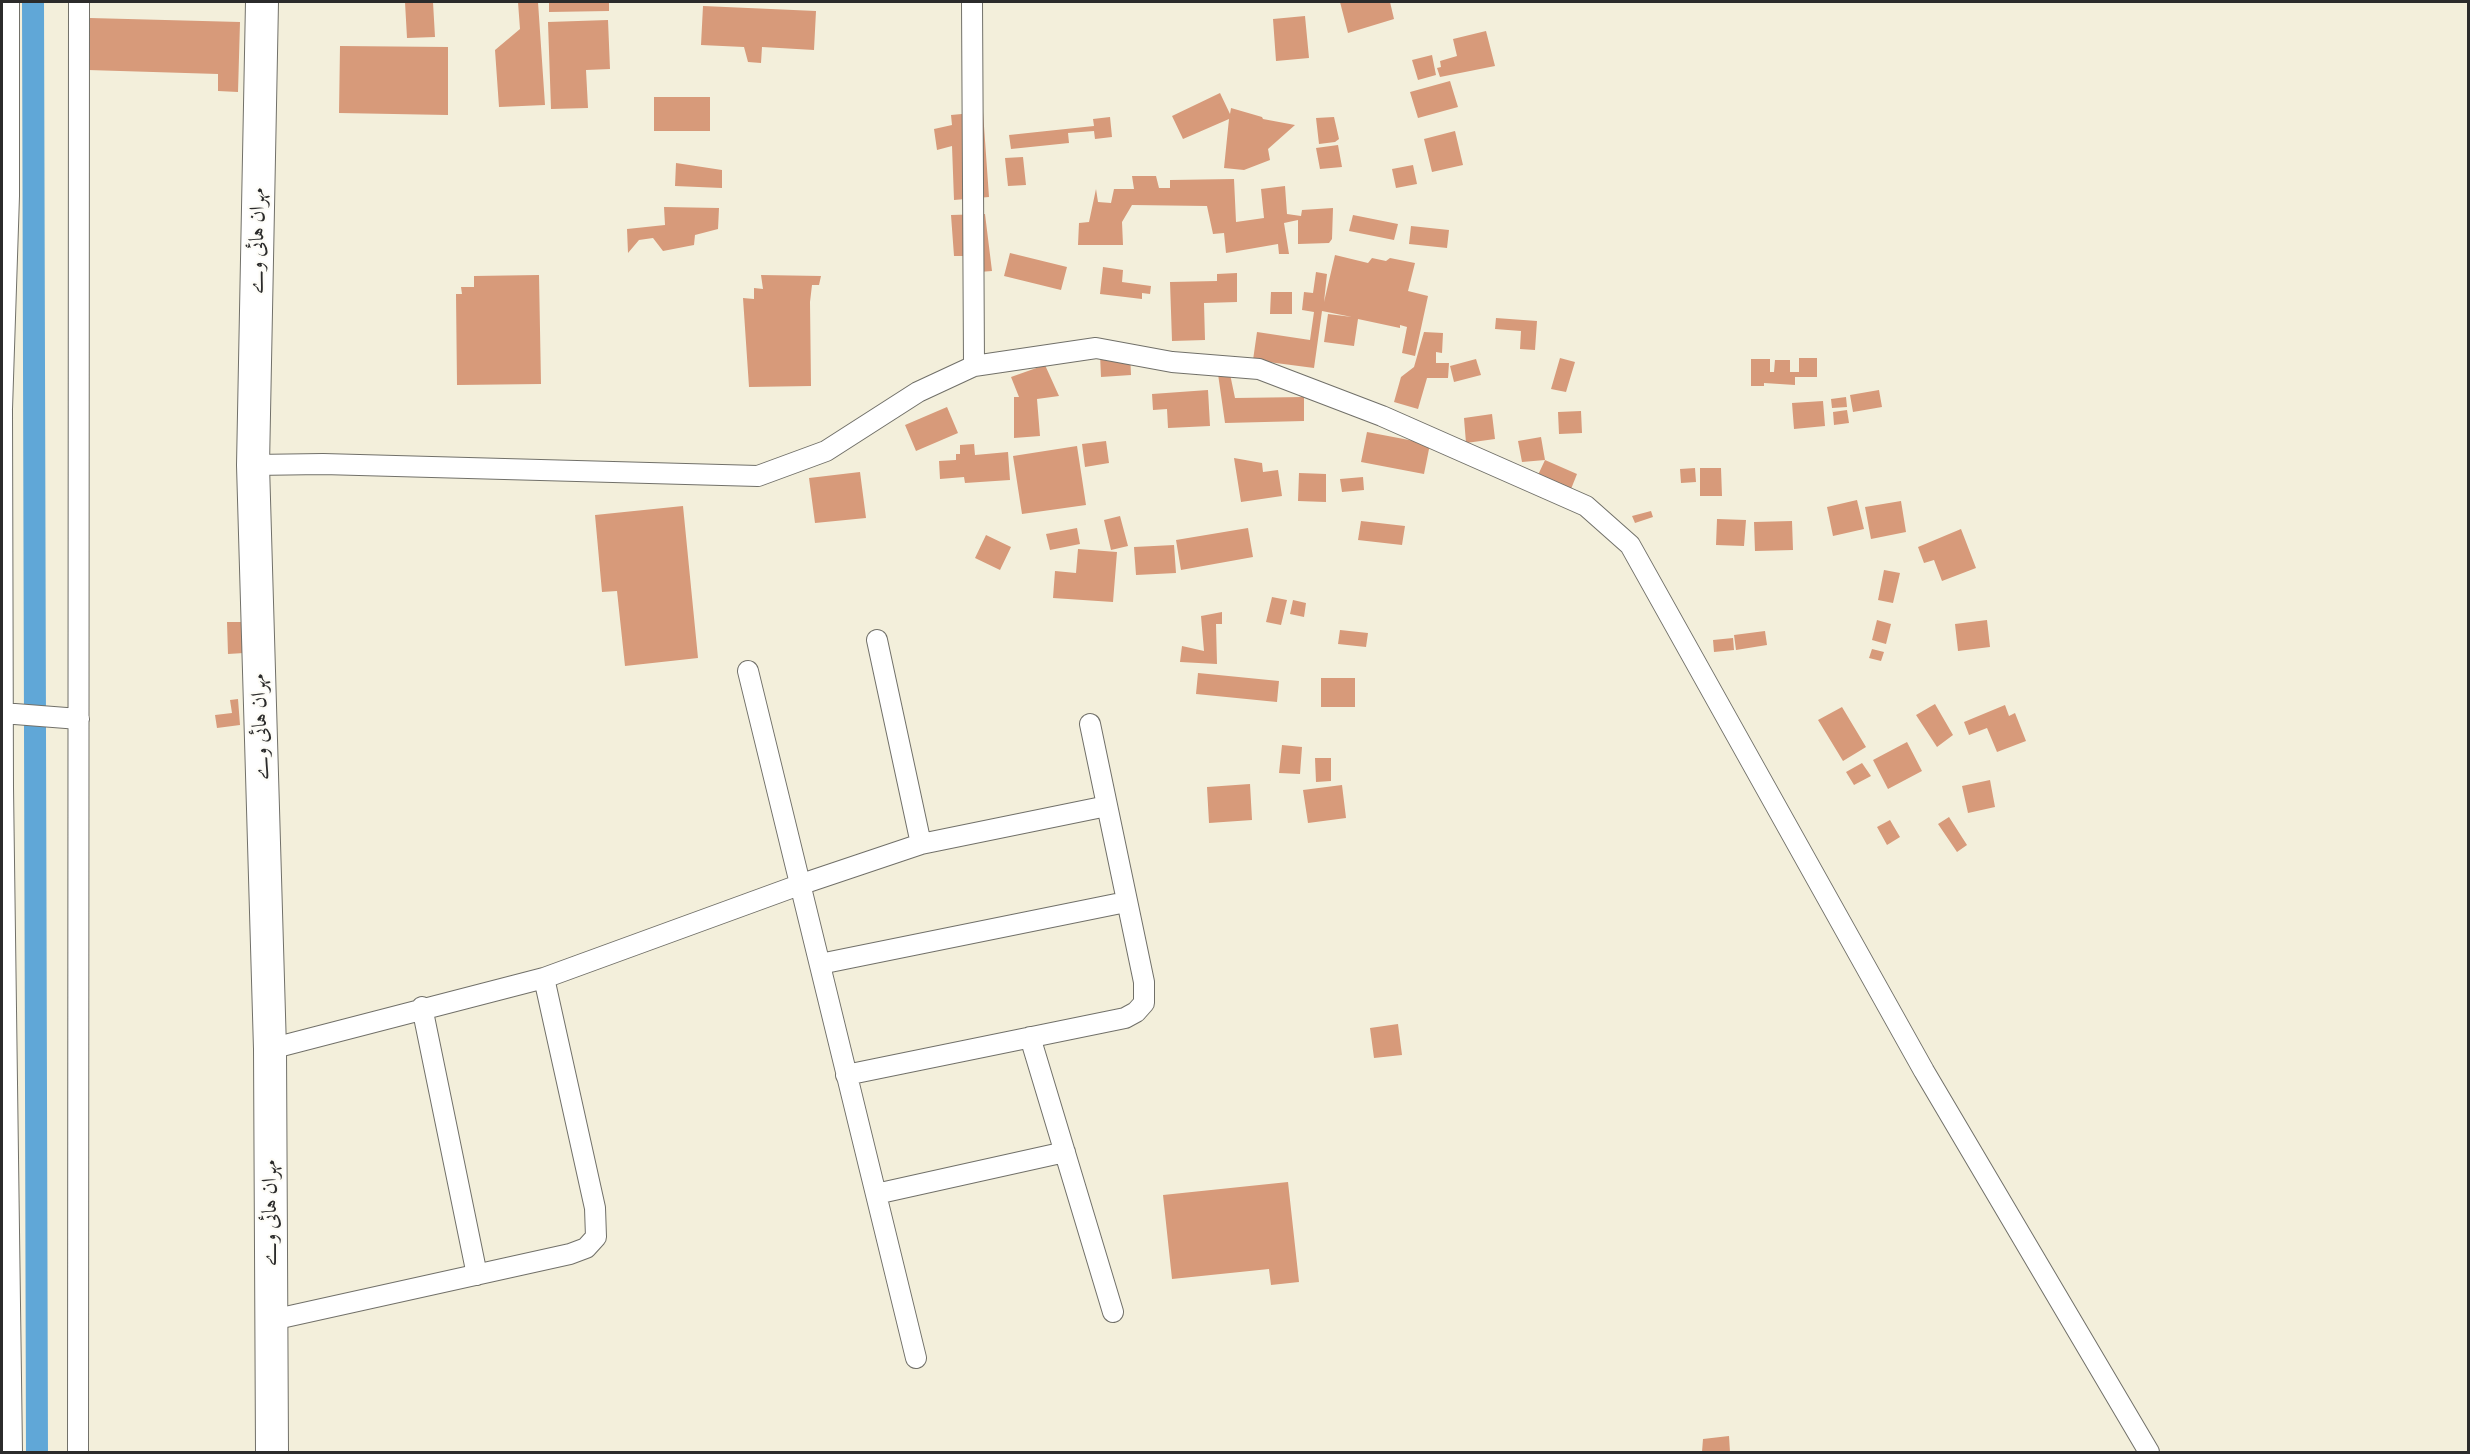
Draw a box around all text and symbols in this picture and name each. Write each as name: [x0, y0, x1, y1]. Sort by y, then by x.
street label: مہران ہائی وے: [244, 188, 272, 294]
street label: مہران ہائی وے: [247, 673, 275, 781]
street label: مہران ہائی وے: [258, 1160, 284, 1266]

